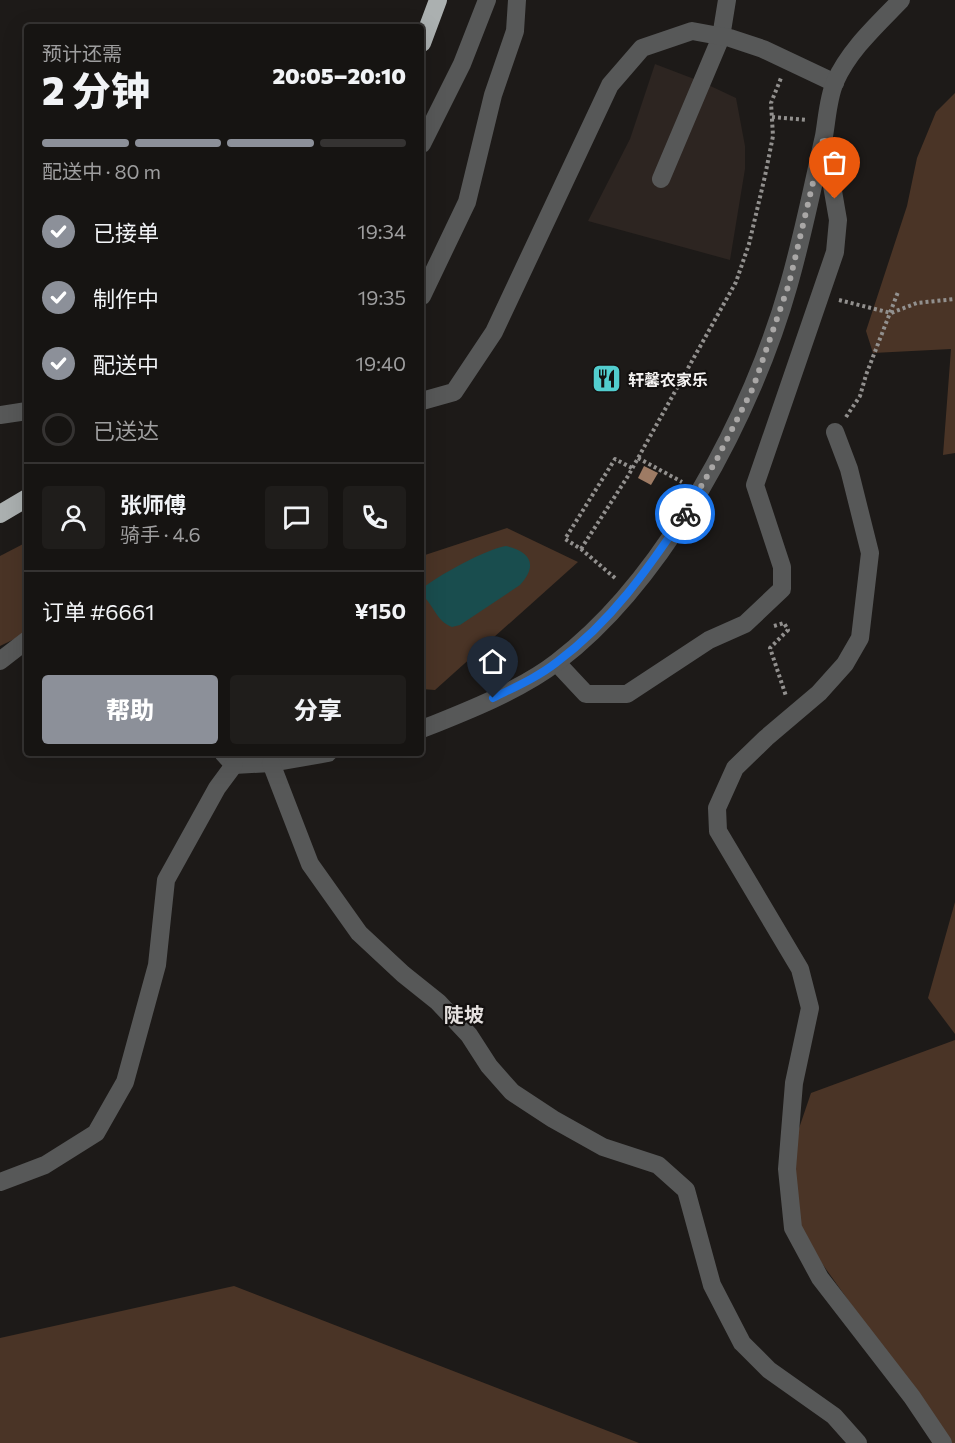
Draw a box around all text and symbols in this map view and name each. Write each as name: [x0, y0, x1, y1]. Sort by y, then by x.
text: 预计还需: [42, 41, 122, 65]
text: 20:05–20:10: [273, 62, 406, 89]
text: 2 分钟: [42, 65, 150, 113]
pin: [809, 137, 860, 199]
icon: bag: [818, 146, 851, 179]
text: 配送中 · 80 m: [42, 159, 161, 183]
icon: check: [42, 215, 75, 248]
text: 已接单: [93, 219, 159, 246]
text: 19:34: [357, 219, 406, 243]
icon: check: [42, 281, 75, 314]
text: 制作中: [93, 285, 159, 312]
text: 19:35: [358, 285, 406, 309]
icon: check: [42, 347, 75, 380]
text: 配送中: [93, 351, 159, 378]
text: 19:40: [356, 351, 406, 375]
restaurant icon: 轩馨农家乐: [591, 363, 623, 395]
place label: 轩馨农家乐: [628, 370, 708, 389]
text: 已送达: [93, 417, 159, 444]
courier: [655, 484, 715, 544]
button: person: [42, 486, 105, 549]
button: chat: [265, 486, 328, 549]
button: phone: [343, 486, 406, 549]
text: 张师傅: [120, 491, 186, 518]
icon: bike: [669, 498, 702, 531]
text: 骑手 · 4.6: [120, 522, 201, 546]
text: ¥150: [355, 597, 406, 624]
text: 订单 #6661: [42, 598, 155, 625]
pin: [467, 636, 518, 698]
icon: home: [476, 645, 509, 678]
button: 帮助: [42, 675, 218, 744]
button: 分享: [230, 675, 406, 744]
district label: 陡坡: [444, 1002, 484, 1026]

